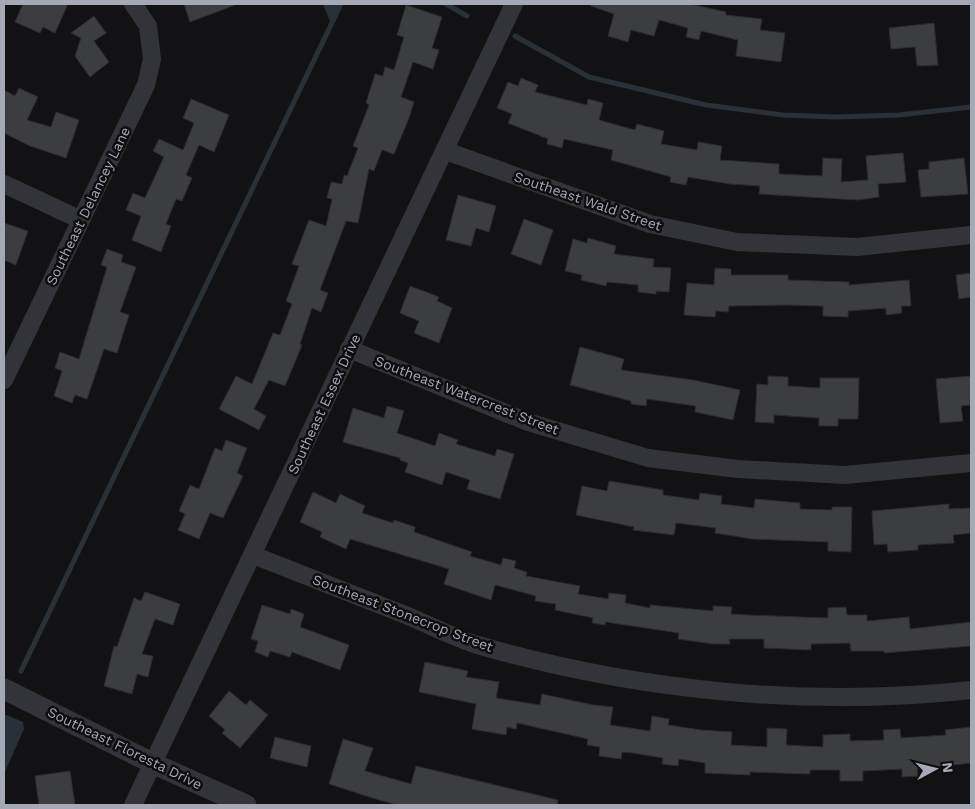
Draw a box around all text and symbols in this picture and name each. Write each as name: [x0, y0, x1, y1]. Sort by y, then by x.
street label: Southeast Delancey Lane: [43, 124, 133, 288]
street label: Southeast Wald Street: [512, 168, 664, 234]
street label: Southeast Essex Drive: [284, 331, 364, 477]
street label: Southeast Watercrest Street: [373, 352, 561, 438]
street label: Southeast Stonecrop Street: [311, 571, 496, 655]
street label: Southeast Floresta Drive: [45, 704, 205, 792]
north arrow: [910, 744, 960, 794]
text: N: [939, 761, 956, 774]

